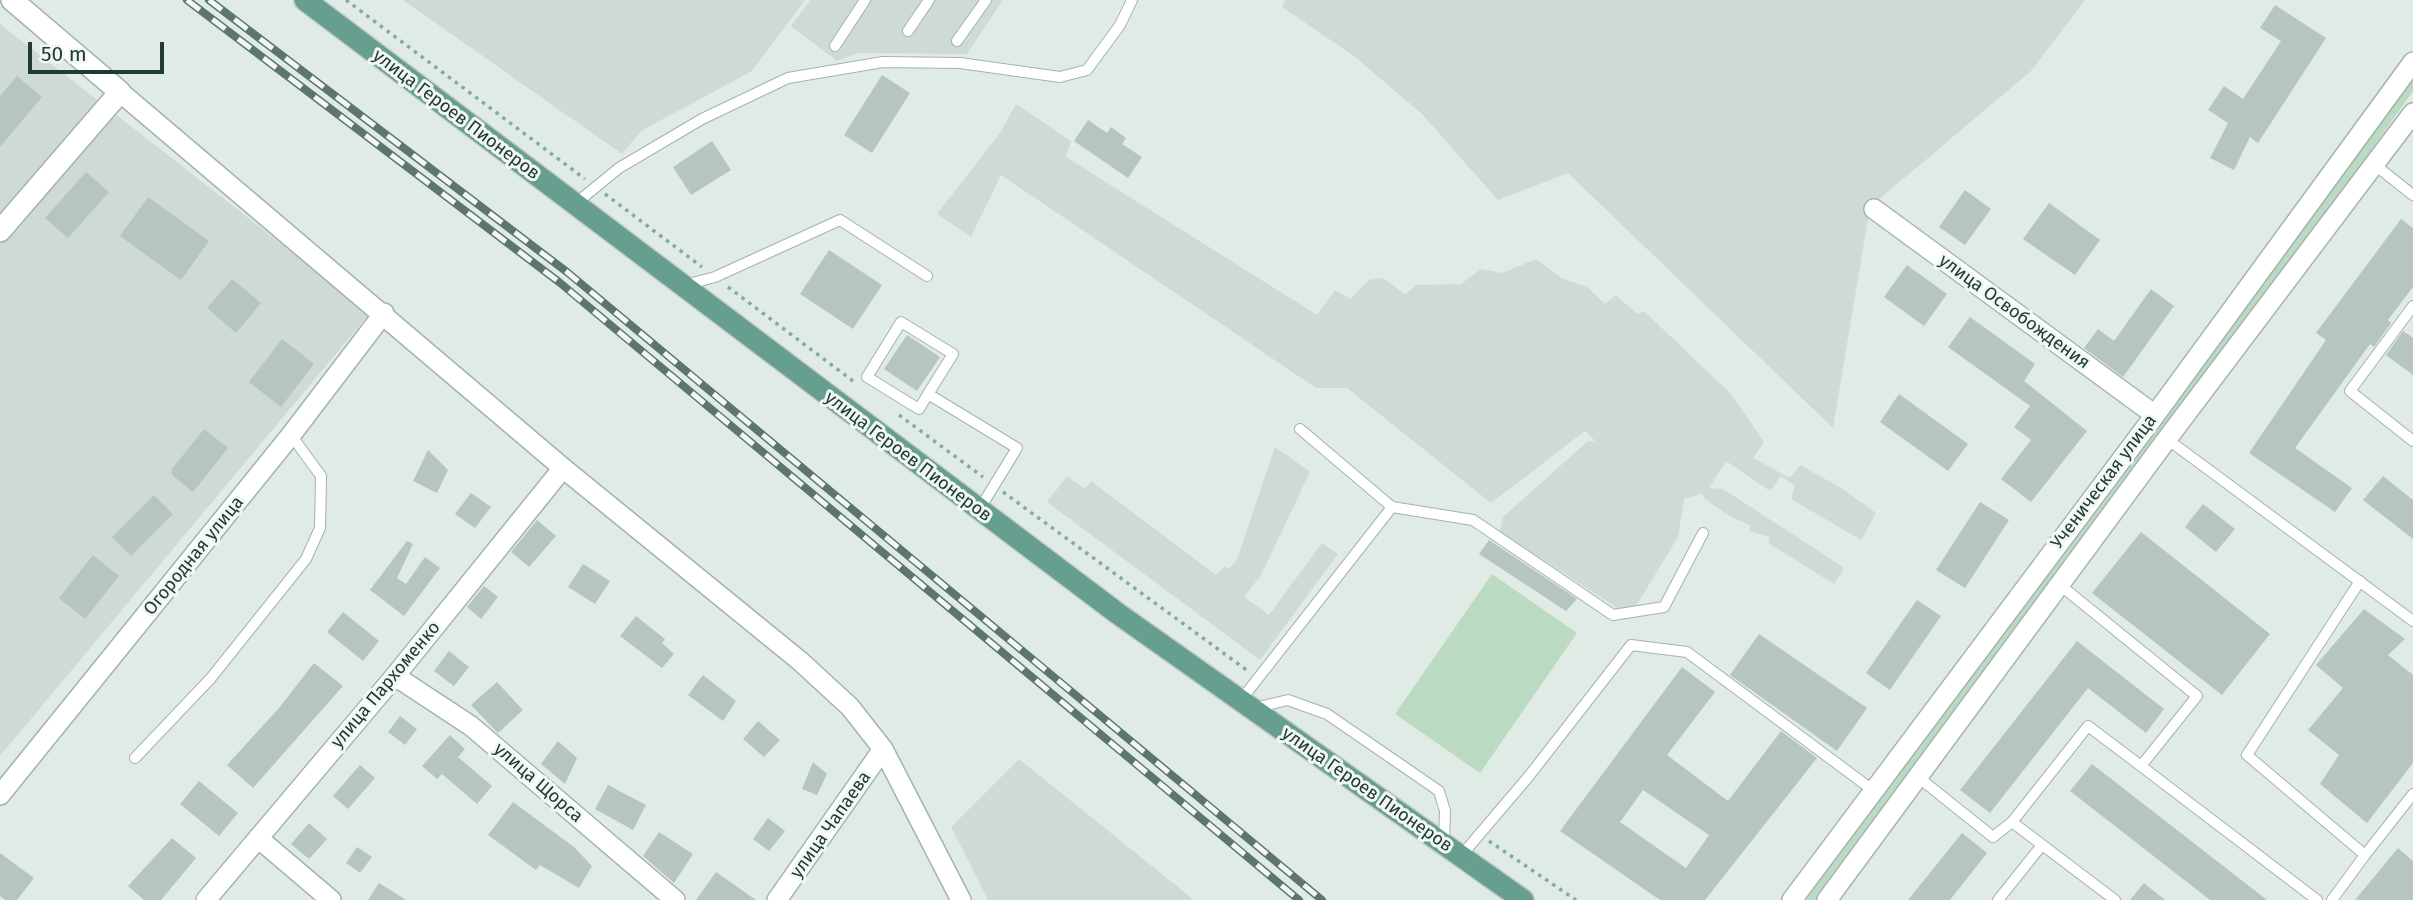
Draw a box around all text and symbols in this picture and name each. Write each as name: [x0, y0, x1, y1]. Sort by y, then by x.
scale bar: [32, 28, 168, 72]
text: 50 m: [41, 41, 87, 67]
street label: улица Героев Пионеров: [368, 45, 544, 185]
street label: улица Освобождения: [1934, 250, 2094, 374]
street label: улица Героев Пионеров: [820, 387, 996, 527]
street label: Ученическая улица: [2046, 411, 2162, 553]
street label: Огородная улица: [139, 492, 249, 620]
street label: улица Пархоменко: [327, 617, 445, 753]
street label: улица Героев Пионеров: [1278, 723, 1456, 857]
street label: улица Щорса: [489, 738, 587, 828]
street label: улица Чапаева: [786, 767, 876, 883]

